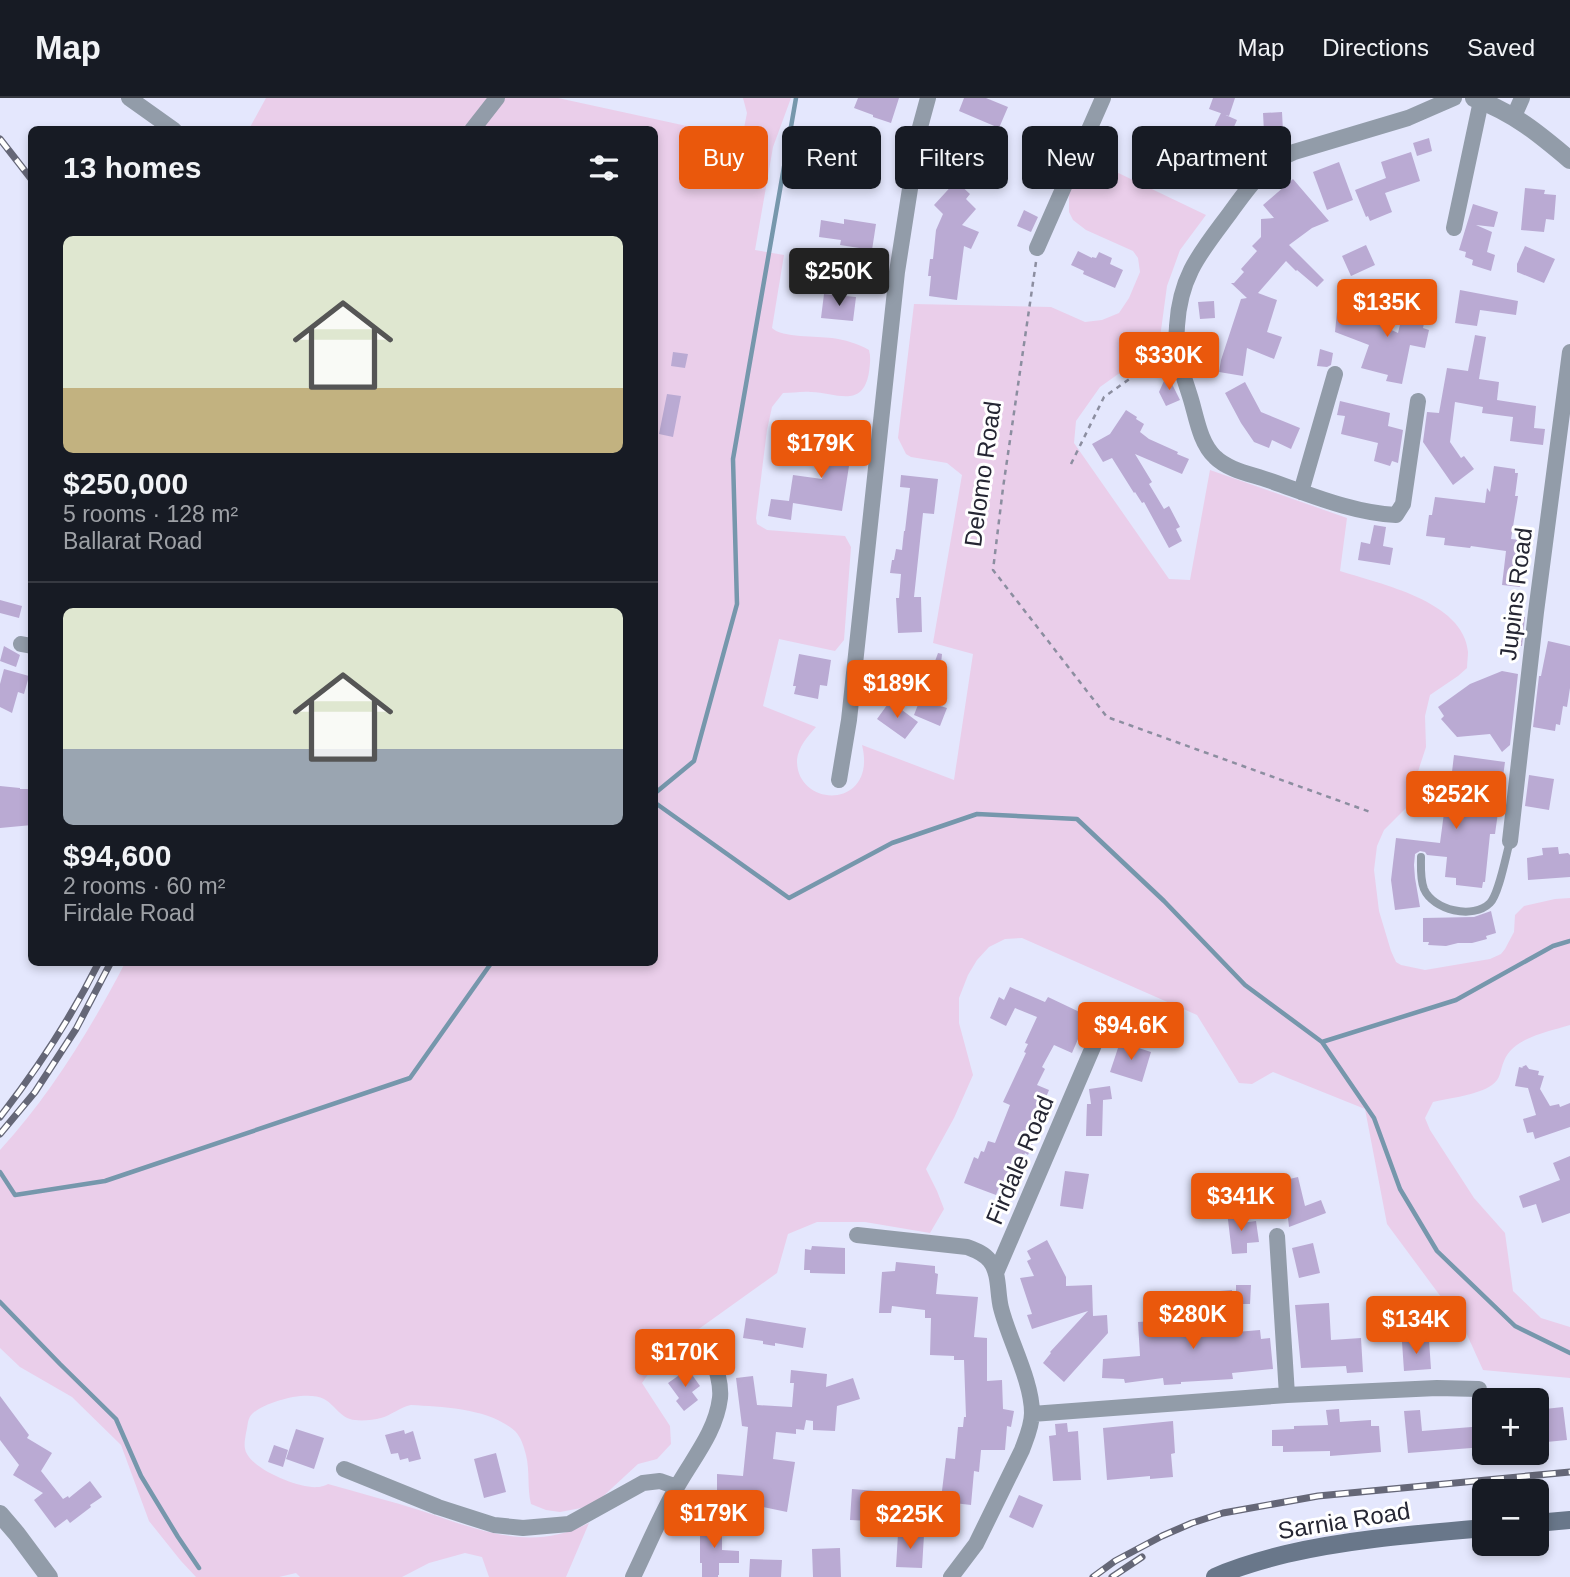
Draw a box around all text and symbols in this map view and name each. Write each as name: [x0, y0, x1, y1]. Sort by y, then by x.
text: Map: [35, 29, 101, 66]
text: Map: [1238, 34, 1284, 61]
text: Directions: [1322, 34, 1429, 61]
text: Saved: [1467, 34, 1535, 61]
chip: Buy: [679, 126, 768, 189]
chip: Rent: [782, 126, 881, 189]
chip: Filters: [895, 126, 1008, 189]
chip: New: [1022, 126, 1118, 189]
chip: Apartment: [1132, 126, 1291, 189]
icon: filters: [585, 149, 623, 187]
text: 13 homes: [63, 151, 201, 184]
pin: $250K: [790, 248, 888, 308]
text: $250K: [805, 258, 873, 284]
pin: $135K: [1338, 280, 1436, 339]
icon: home: [280, 282, 406, 408]
text: $135K: [1353, 289, 1421, 315]
pin: $330K: [1120, 332, 1218, 392]
text: $330K: [1135, 342, 1203, 368]
street label: Delomo Road: [959, 399, 1006, 548]
pin: $179K: [772, 420, 870, 480]
text: $179K: [787, 430, 855, 456]
text: $250,000: [63, 467, 188, 500]
text: 5 rooms · 128 m²: [63, 501, 238, 527]
street label: Jupins Road: [1494, 526, 1537, 662]
text: Ballarat Road: [63, 528, 202, 554]
icon: home: [280, 654, 406, 780]
pin: $189K: [848, 660, 946, 720]
text: $189K: [863, 670, 931, 696]
pin: $252K: [1407, 772, 1505, 831]
text: $252K: [1422, 781, 1490, 807]
text: $94,600: [63, 839, 171, 872]
text: 2 rooms · 60 m²: [63, 873, 225, 899]
text: Firdale Road: [63, 900, 195, 926]
pin: $94.6K: [1074, 1002, 1188, 1062]
text: $94.6K: [1094, 1012, 1168, 1038]
street label: Firdale Road: [980, 1091, 1059, 1228]
pin: $341K: [1192, 1174, 1290, 1233]
text: $341K: [1207, 1183, 1275, 1209]
pin: $280K: [1144, 1292, 1242, 1351]
pin: $134K: [1367, 1296, 1465, 1356]
text: $280K: [1159, 1301, 1227, 1327]
text: $134K: [1382, 1306, 1450, 1332]
pin: $170K: [636, 1330, 734, 1389]
text: $170K: [651, 1339, 719, 1365]
map controls: [1472, 1388, 1549, 1556]
button: +: [1472, 1388, 1549, 1465]
button: −: [1472, 1479, 1549, 1556]
pin: $179K: [665, 1490, 763, 1550]
pin: $225K: [861, 1492, 959, 1551]
street label: Sarnia Road: [1276, 1497, 1412, 1544]
text: $179K: [680, 1500, 748, 1526]
text: $225K: [876, 1501, 944, 1527]

